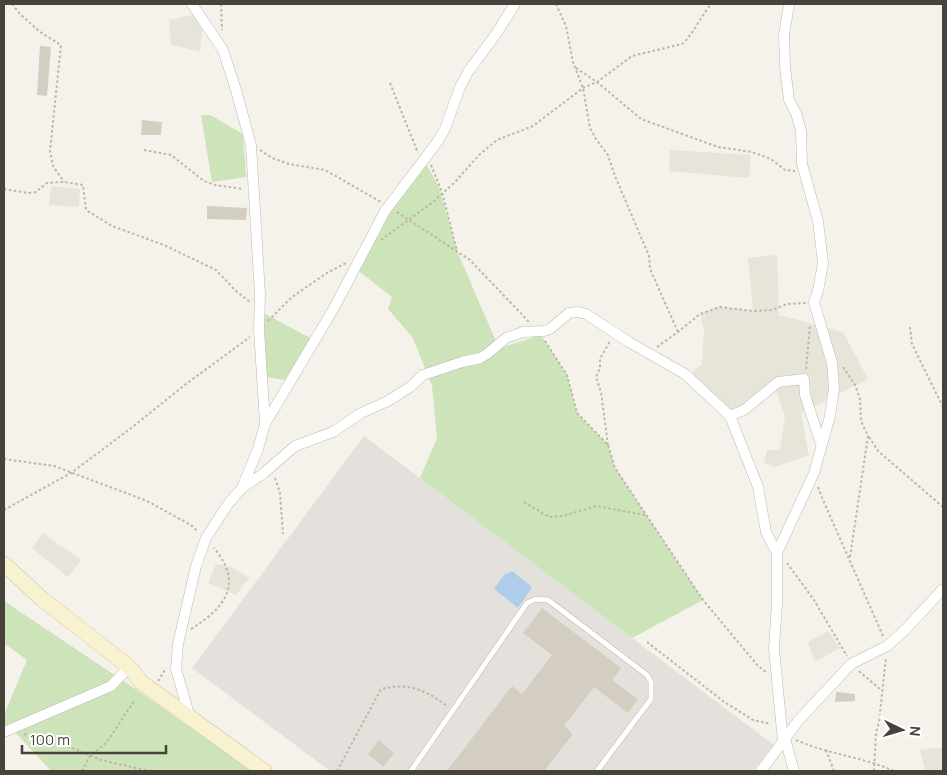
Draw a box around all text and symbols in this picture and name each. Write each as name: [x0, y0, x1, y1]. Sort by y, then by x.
north arrow: [877, 705, 927, 755]
scale bar: [22, 722, 166, 754]
text: N: [906, 725, 925, 737]
text: 100 m: [30, 729, 70, 750]

